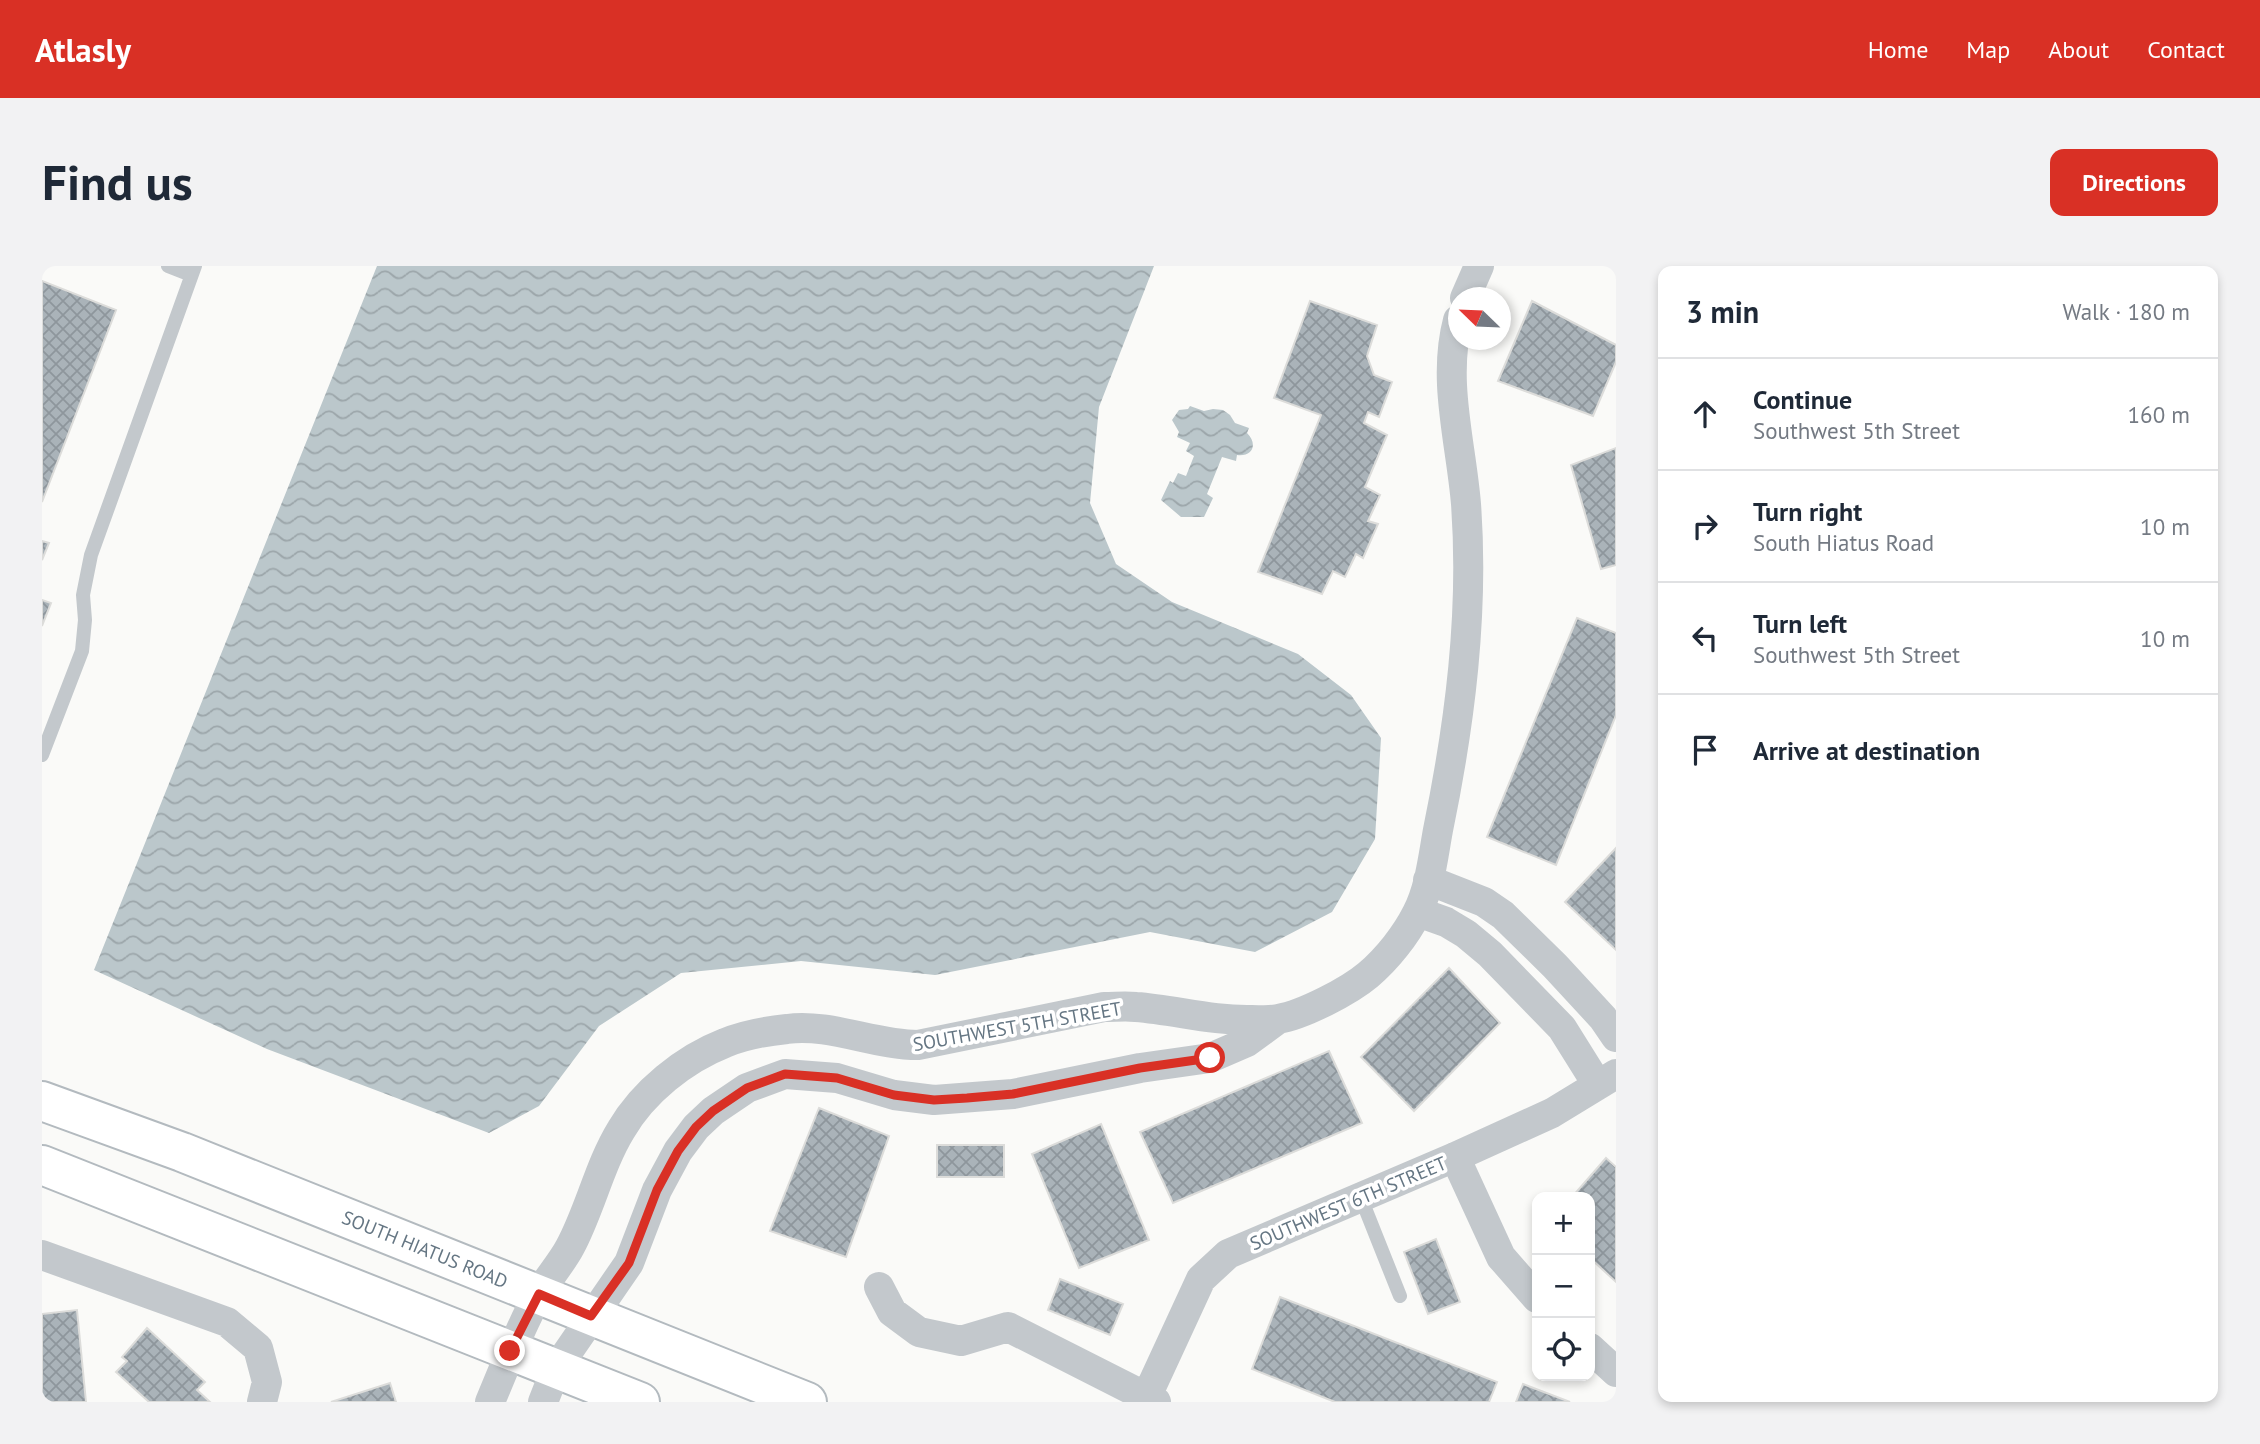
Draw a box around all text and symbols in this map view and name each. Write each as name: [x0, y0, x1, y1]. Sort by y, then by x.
text: Atlasly: [35, 28, 131, 71]
text: Home: [1868, 34, 1928, 65]
text: Map: [1966, 34, 2010, 65]
text: About: [2048, 34, 2109, 65]
text: Contact: [2147, 34, 2225, 65]
button: Directions: [2050, 149, 2218, 216]
text: Find us: [42, 150, 193, 214]
north arrow: [1448, 287, 1511, 350]
text: 3 min: [1686, 292, 1759, 331]
text: Walk · 180 m: [2063, 297, 2190, 326]
text: Continue: [1753, 383, 1852, 416]
icon: ahead: [1686, 395, 1724, 433]
text: 160 m: [2128, 400, 2190, 429]
text: Southwest 5th Street: [1753, 416, 1960, 445]
text: Turn right: [1753, 495, 1862, 528]
icon: right: [1686, 507, 1724, 545]
text: 10 m: [2140, 512, 2190, 541]
text: South Hiatus Road: [1753, 528, 1934, 557]
text: Turn left: [1753, 607, 1847, 640]
icon: left: [1686, 619, 1724, 657]
text: 10 m: [2140, 624, 2190, 653]
text: Southwest 5th Street: [1753, 640, 1960, 669]
icon: arrive: [1686, 731, 1724, 769]
text: Arrive at destination: [1753, 734, 1980, 767]
street label: SOUTHWEST 5TH STREET: [911, 996, 1124, 1056]
route start: [1194, 1042, 1225, 1073]
street label: SOUTHWEST 6TH STREET: [1246, 1151, 1450, 1255]
map controls: [1532, 1192, 1595, 1381]
button: +: [1532, 1192, 1595, 1255]
street label: SOUTH HIATUS ROAD: [339, 1205, 511, 1293]
button: −: [1532, 1255, 1595, 1318]
button: locate: [1532, 1318, 1595, 1381]
route end: [494, 1335, 525, 1366]

